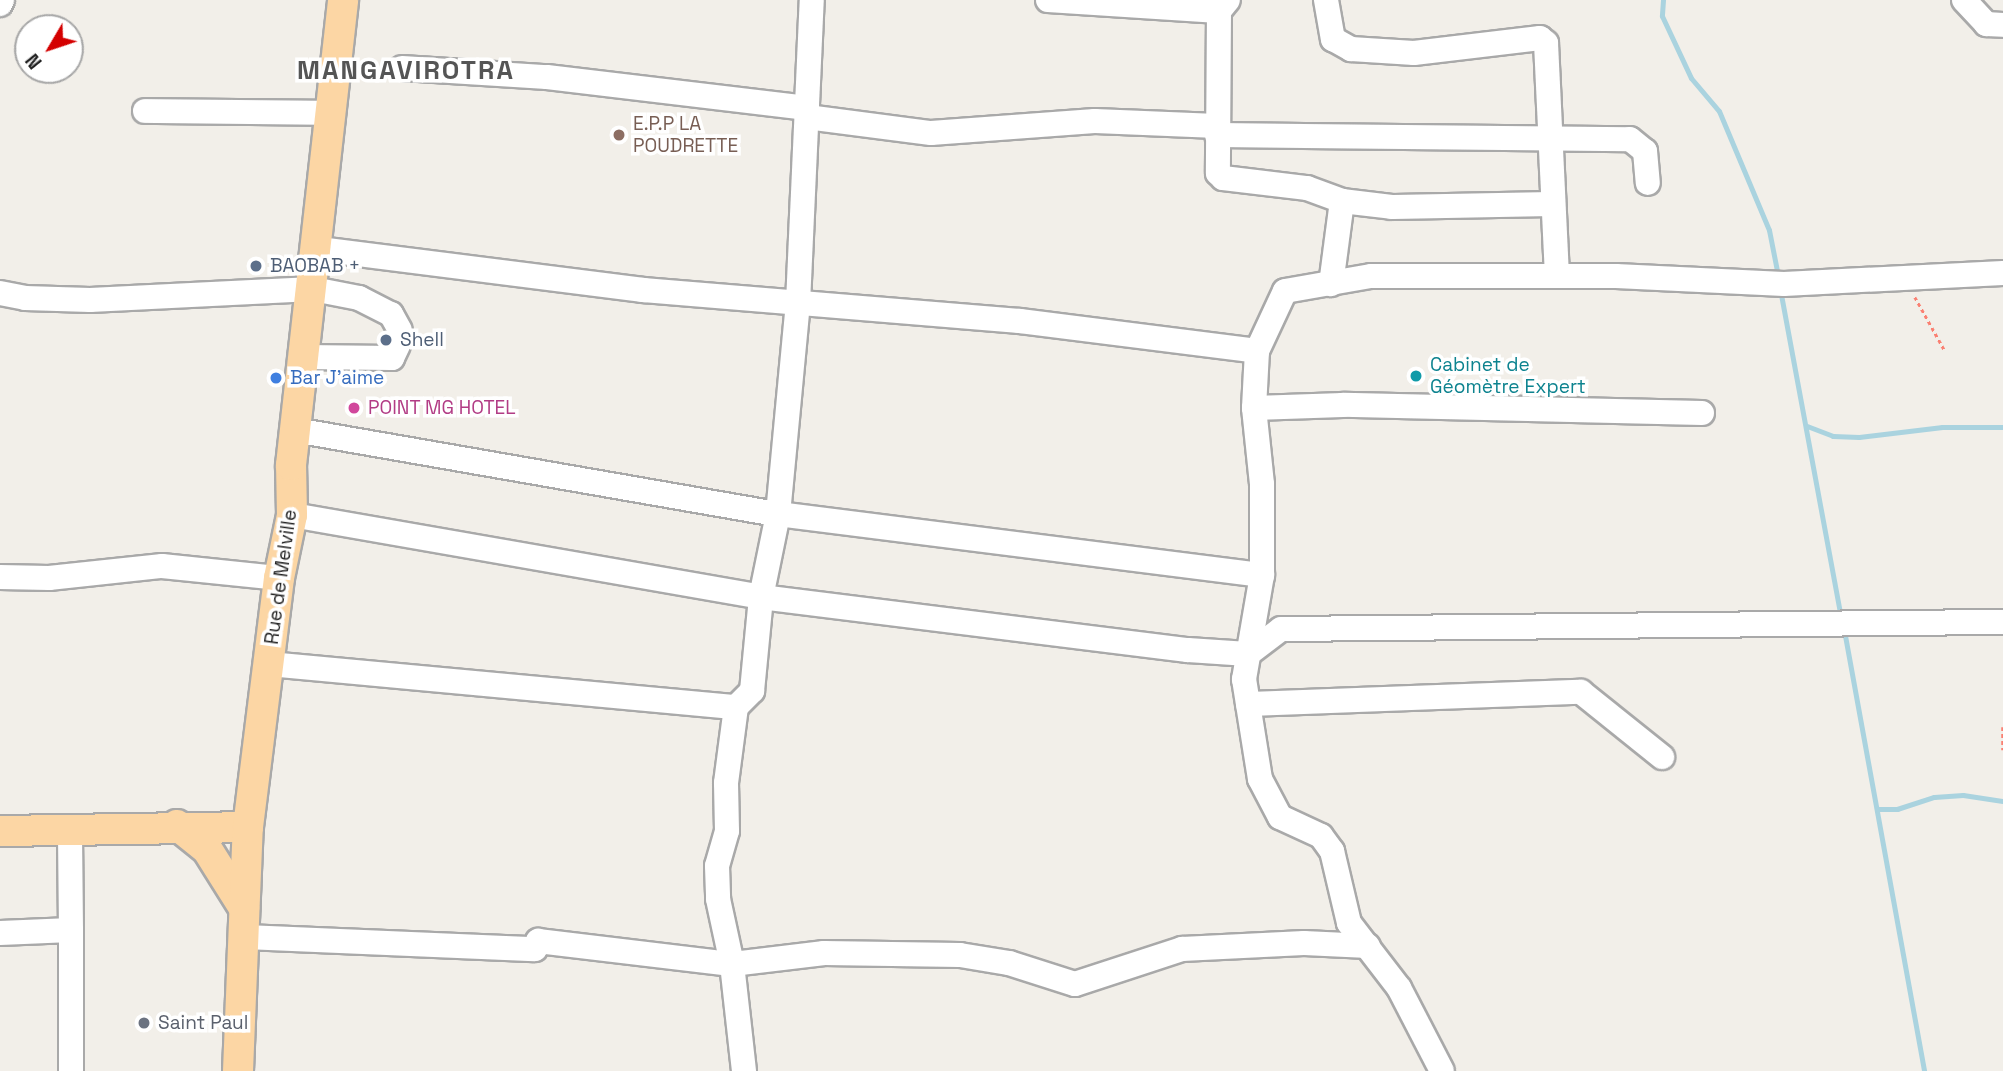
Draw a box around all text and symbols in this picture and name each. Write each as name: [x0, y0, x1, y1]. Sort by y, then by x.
north arrow: [14, 14, 84, 84]
text: N: [20, 48, 48, 74]
district label: MANGAVIROTRA: [299, 55, 513, 87]
place label: E.P.P LA POUDRETTE: [633, 113, 738, 157]
marker: E.P.P LA POUDRETTE: [611, 127, 627, 143]
place label: BAOBAB +: [270, 255, 360, 277]
marker: BAOBAB +: [248, 258, 264, 274]
place label: Shell: [400, 329, 444, 351]
marker: Shell: [378, 332, 394, 348]
place label: Cabinet de Géomètre Expert: [1430, 354, 1586, 398]
place label: Bar J'aime: [290, 367, 384, 389]
marker: Cabinet de Géomètre Expert: [1408, 368, 1424, 384]
marker: Bar J'aime: [268, 370, 284, 386]
place label: POINT MG HOTEL: [368, 397, 516, 419]
marker: POINT MG HOTEL: [346, 400, 362, 416]
street label: Rue de Melville: [260, 508, 302, 646]
place label: Saint Paul: [158, 1012, 248, 1034]
marker: Saint Paul: [136, 1015, 152, 1031]

